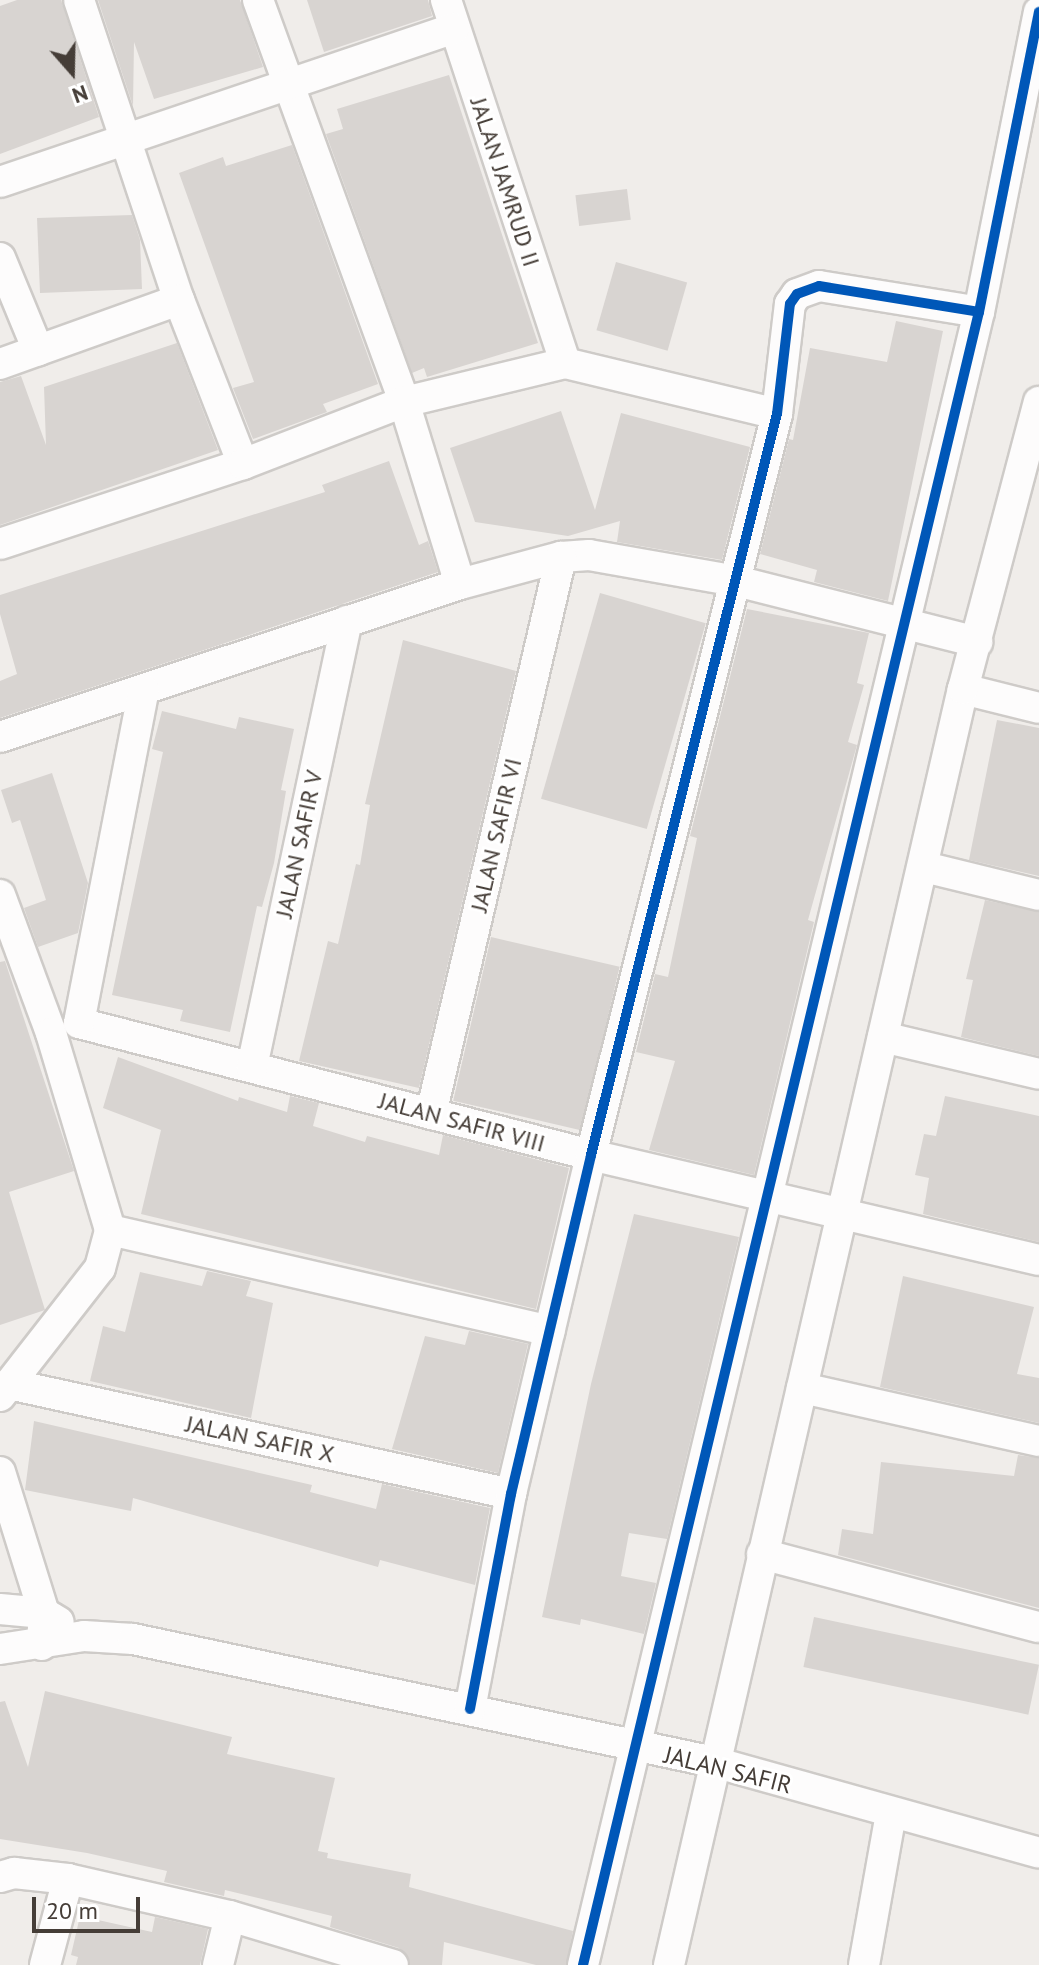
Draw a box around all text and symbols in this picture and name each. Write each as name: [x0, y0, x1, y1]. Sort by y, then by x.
north arrow: [32, 32, 112, 112]
text: N: [69, 79, 92, 110]
street label: JALAN JAMRUD II: [464, 94, 546, 270]
street label: JALAN SAFIR VI: [464, 755, 528, 915]
street label: JALAN SAFIR V: [269, 767, 329, 921]
street label: JALAN SAFIR VIII: [375, 1086, 549, 1158]
street label: JALAN SAFIR X: [183, 1409, 337, 1469]
street label: JALAN SAFIR: [661, 1740, 795, 1800]
scale bar: [36, 1881, 144, 1931]
text: 20 m: [46, 1895, 98, 1926]

